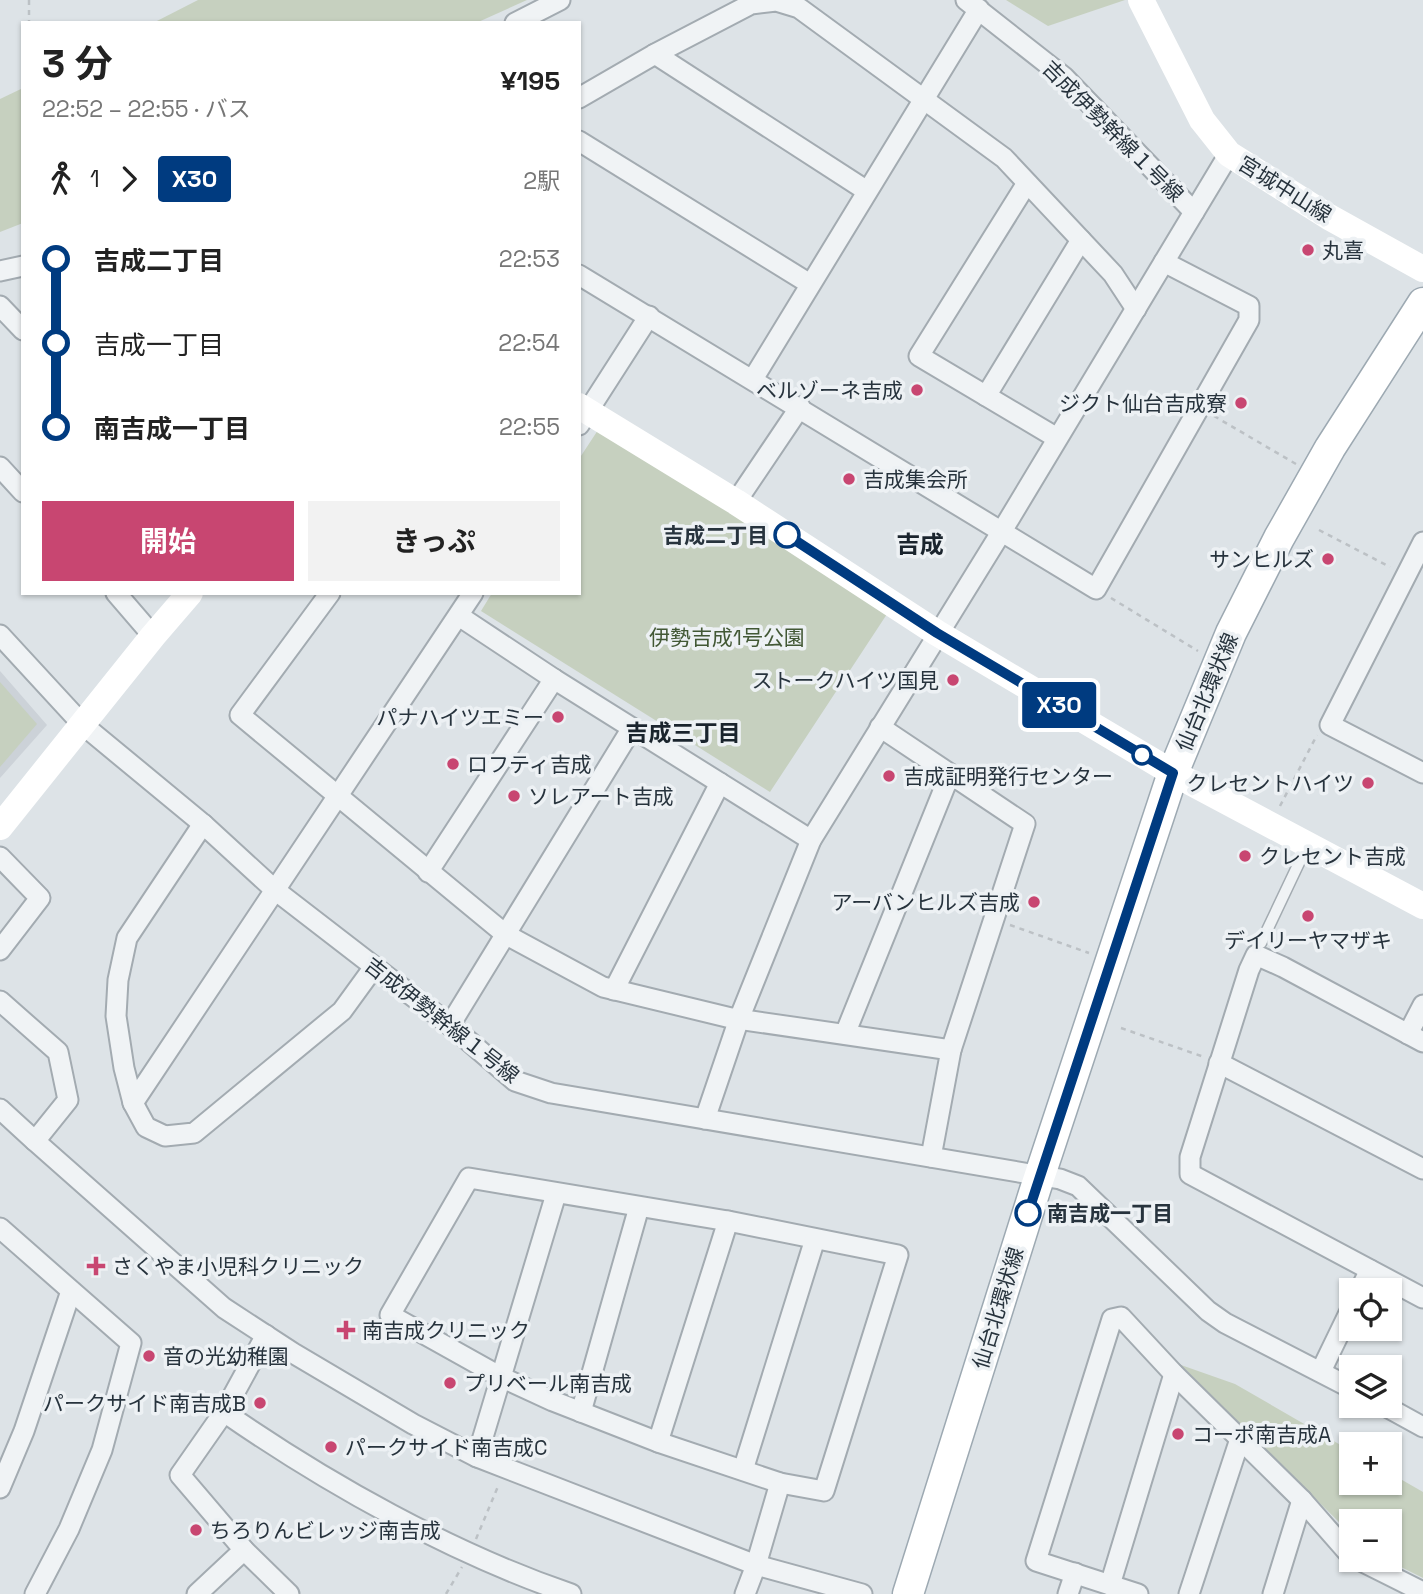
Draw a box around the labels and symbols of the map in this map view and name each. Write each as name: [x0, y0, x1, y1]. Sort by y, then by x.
street label: 吉成伊勢幹線１号線: [1037, 55, 1189, 207]
street label: 宮城中山線: [1233, 150, 1337, 228]
place label: 丸喜: [1322, 237, 1364, 264]
marker: 丸喜: [1300, 242, 1316, 258]
place label: ベルゾーネ吉成: [756, 377, 903, 404]
marker: ベルゾーネ吉成: [909, 382, 925, 398]
place label: ジクト仙台吉成寮: [1059, 390, 1227, 417]
marker: ジクト仙台吉成寮: [1233, 395, 1249, 411]
place label: 吉成集会所: [863, 466, 968, 493]
marker: 吉成集会所: [841, 471, 857, 487]
place label: 吉成二丁目: [663, 522, 768, 549]
marker: 吉成二丁目: [774, 522, 800, 548]
district label: 吉成: [896, 529, 944, 560]
place label: サンヒルズ: [1209, 546, 1314, 573]
marker: サンヒルズ: [1320, 551, 1336, 567]
park label: 伊勢吉成1号公園: [649, 624, 805, 651]
street label: 仙台北環状線: [1170, 629, 1244, 755]
place label: ストークハイツ国見: [751, 667, 939, 694]
marker: ストークハイツ国見: [945, 672, 961, 688]
line badge: X30: [1019, 682, 1099, 728]
place label: パナハイツエミー: [376, 704, 544, 731]
marker: パナハイツエミー: [550, 709, 566, 725]
district label: 吉成三丁目: [626, 718, 741, 748]
unlabelled marker: [1132, 745, 1152, 765]
place label: ロフティ吉成: [467, 751, 592, 778]
marker: ロフティ吉成: [445, 756, 461, 772]
place label: 吉成証明発行センター: [903, 763, 1113, 790]
marker: 吉成証明発行センター: [881, 768, 897, 784]
place label: クレセントハイツ: [1186, 770, 1354, 797]
marker: クレセントハイツ: [1360, 775, 1376, 791]
place label: ソレアート吉成: [528, 783, 674, 810]
marker: ソレアート吉成: [506, 788, 522, 804]
place label: クレセント吉成: [1259, 843, 1406, 870]
marker: クレセント吉成: [1237, 848, 1253, 864]
place label: アーバンヒルズ吉成: [831, 889, 1020, 916]
marker: アーバンヒルズ吉成: [1026, 894, 1042, 910]
marker: デイリーヤマザキ: [1300, 908, 1316, 924]
place label: デイリーヤマザキ: [1224, 927, 1392, 954]
street label: 吉成伊勢幹線１号線: [359, 951, 525, 1089]
marker: 南吉成一丁目: [1015, 1200, 1041, 1226]
place label: 南吉成一丁目: [1047, 1200, 1173, 1227]
street label: 仙台北環状線: [967, 1244, 1029, 1372]
place label: さくやま小児科クリニック: [112, 1253, 364, 1280]
marker: さくやま小児科クリニック: [86, 1256, 106, 1276]
place label: 南吉成クリニック: [362, 1317, 530, 1344]
marker: 南吉成クリニック: [336, 1320, 356, 1340]
place label: 音の光幼稚園: [163, 1343, 289, 1370]
marker: 音の光幼稚園: [141, 1348, 157, 1364]
place label: プリベール南吉成: [464, 1370, 632, 1397]
marker: プリベール南吉成: [442, 1375, 458, 1391]
place label: パークサイド南吉成B: [43, 1390, 246, 1417]
marker: パークサイド南吉成B: [252, 1395, 268, 1411]
place label: コーポ南吉成A: [1192, 1421, 1331, 1448]
marker: コーポ南吉成A: [1170, 1426, 1186, 1442]
place label: パークサイド南吉成C: [345, 1434, 547, 1461]
marker: パークサイド南吉成C: [323, 1439, 339, 1455]
place label: ちろりんビレッジ南吉成: [210, 1517, 441, 1544]
marker: ちろりんビレッジ南吉成: [188, 1522, 204, 1538]

